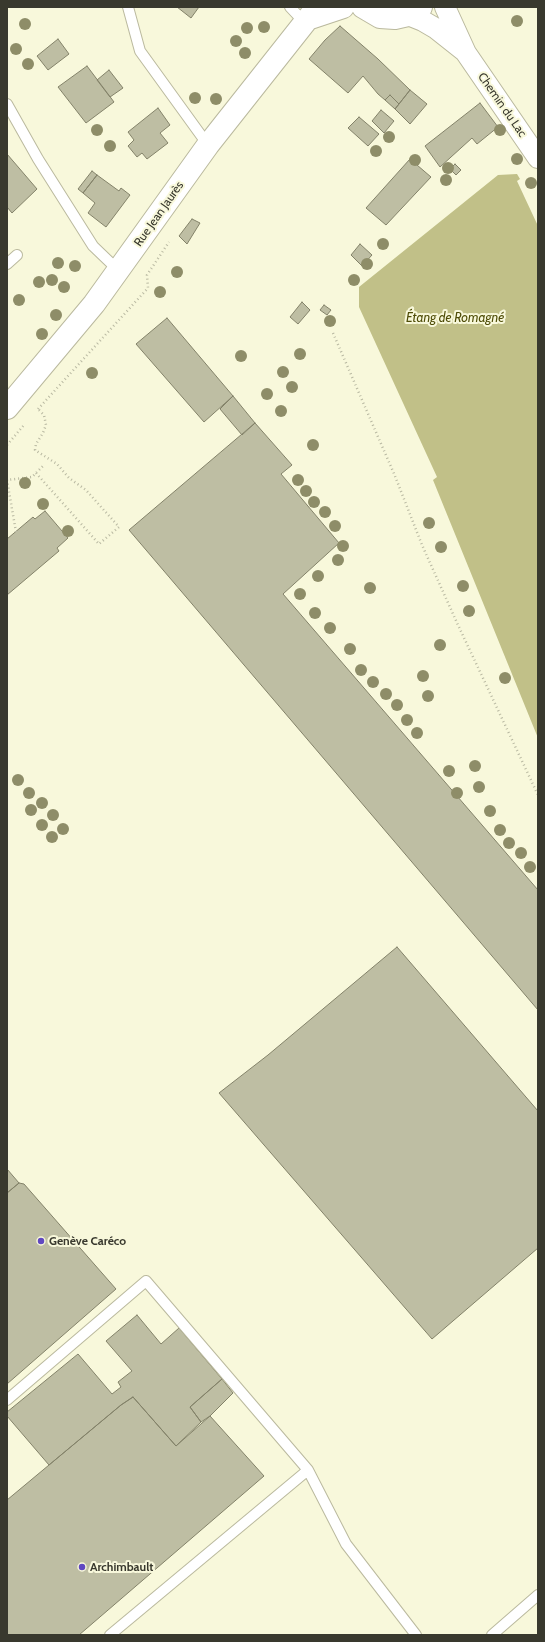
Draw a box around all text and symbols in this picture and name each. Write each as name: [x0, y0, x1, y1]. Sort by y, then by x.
street label: Chemin du Lac: [474, 70, 530, 140]
street label: Rue Jean Jaurès: [131, 179, 187, 249]
water label: Étang de Romagné: [406, 310, 504, 326]
place label: Genève Caréco: [49, 1234, 126, 1248]
marker: Genève Caréco: [36, 1236, 46, 1246]
place label: Archimbault: [90, 1560, 153, 1574]
marker: Archimbault: [77, 1562, 87, 1572]

